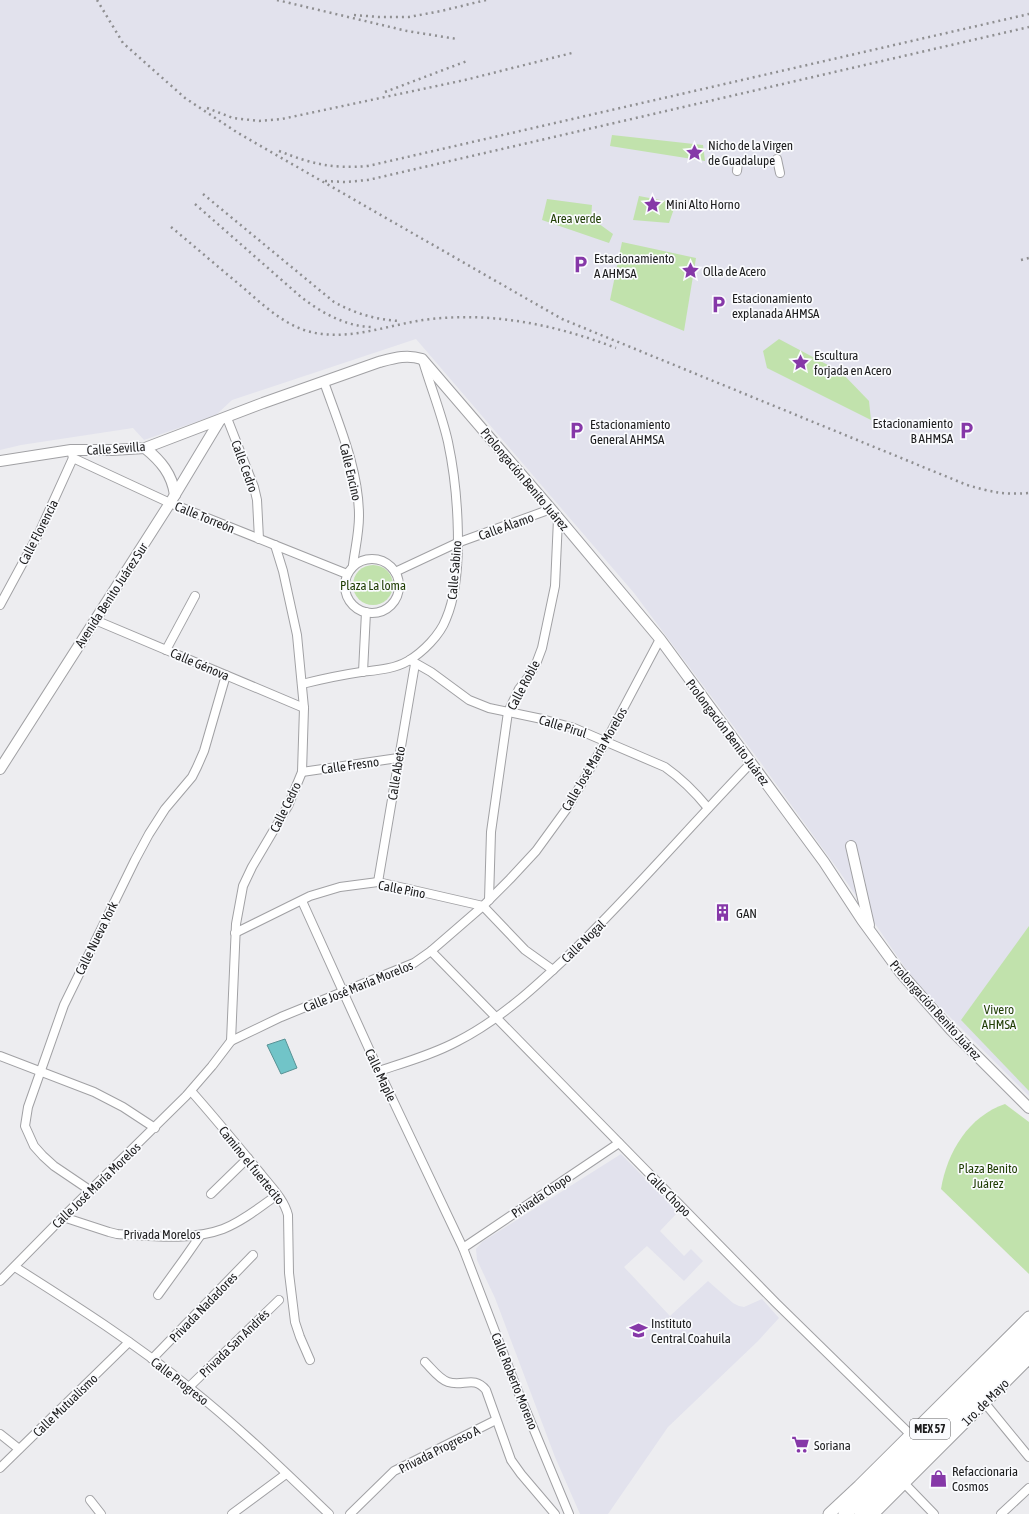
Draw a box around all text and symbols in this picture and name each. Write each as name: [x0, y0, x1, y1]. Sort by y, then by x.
place label: Nicho de la Virgen de Guadalupe: [708, 138, 793, 168]
place icon: Nicho de la Virgen de Guadalupe: [685, 142, 705, 162]
place icon: Mini Alto Horno: [643, 194, 663, 214]
place label: Mini Alto Horno: [666, 197, 740, 212]
park label: Area verde: [551, 211, 602, 226]
place label: Estacionamiento A AHMSA: [594, 251, 674, 281]
parking icon: Estacionamiento A AHMSA: [571, 255, 591, 275]
place icon: Olla de Acero: [680, 261, 700, 281]
place label: Olla de Acero: [703, 264, 766, 279]
place label: Estacionamiento explanada AHMSA: [732, 291, 820, 321]
parking icon: Estacionamiento explanada AHMSA: [709, 295, 729, 315]
place label: Escultura forjada en Acero: [814, 348, 892, 378]
place icon: Escultura forjada en Acero: [791, 352, 811, 372]
place label: Estacionamiento B AHMSA: [873, 416, 954, 446]
place label: Estacionamiento General AHMSA: [590, 417, 670, 447]
parking icon: Estacionamiento B AHMSA: [956, 420, 976, 440]
parking icon: Estacionamiento General AHMSA: [567, 421, 587, 441]
street label: Prolongación Benito Juárez: [477, 425, 572, 534]
street label: Calle Cedro: [228, 438, 261, 494]
street label: Calle Sevilla: [86, 439, 146, 458]
street label: Calle Encino: [337, 442, 364, 502]
street label: Calle Florencia: [16, 497, 61, 567]
street label: Calle Torreón: [173, 499, 237, 536]
street label: Calle Álamo: [477, 510, 536, 543]
street label: Avenida Benito Juárez Sur: [72, 540, 151, 650]
street label: Calle Sabino: [444, 540, 465, 600]
park label: Plaza La loma: [340, 578, 406, 593]
street label: Calle Génova: [168, 645, 232, 684]
street label: Calle Roble: [504, 658, 543, 713]
street label: Prolongación Benito Juárez: [683, 676, 773, 789]
street label: Calle José María Morelos: [559, 705, 630, 814]
street label: Calle Pirul: [537, 712, 589, 741]
street label: Calle Abeto: [385, 745, 408, 801]
street label: Calle Fresno: [320, 754, 380, 777]
street label: Calle Cedro: [267, 780, 304, 835]
street label: Calle Pino: [377, 878, 427, 901]
street label: Calle Nueva York: [72, 899, 121, 977]
building icon: GAN: [713, 903, 733, 923]
place label: GAN: [736, 906, 757, 921]
street label: Calle Nogal: [558, 917, 609, 966]
street label: Calle José María Morelos: [301, 957, 416, 1015]
street label: Prolongación Benito Juárez: [887, 957, 985, 1064]
park label: Vivero AHMSA: [982, 1002, 1017, 1032]
street label: Calle Maple: [362, 1046, 399, 1104]
street label: Camino el fuertecito: [216, 1123, 288, 1207]
street label: Calle José María Morelos: [49, 1139, 144, 1231]
park label: Plaza Benito Juárez: [958, 1161, 1018, 1191]
street label: Calle Chopo: [643, 1169, 694, 1220]
street label: Privada Chopo: [508, 1170, 574, 1221]
street label: Privada Morelos: [123, 1227, 201, 1242]
street label: Privada Nadadores: [166, 1269, 241, 1345]
street label: Privada San Andrés: [196, 1306, 273, 1380]
place label: Instituto Central Coahuila: [651, 1316, 731, 1346]
school or university icon: Instituto Central Coahuila: [628, 1320, 648, 1340]
street label: Calle Roberto Moreno: [488, 1331, 541, 1432]
street label: Calle Progreso: [148, 1354, 211, 1408]
street label: Calle Mutualismo: [30, 1371, 101, 1440]
street label: 1ro. de Mayo: [959, 1376, 1012, 1429]
road number: MEX 57: [910, 1419, 950, 1439]
street label: Privada Progreso A: [396, 1422, 483, 1476]
supermarket icon: Soriana: [791, 1435, 811, 1455]
place label: Soriana: [814, 1438, 851, 1453]
place label: Refaccionaria Cosmos: [952, 1464, 1018, 1494]
shop icon: Refaccionaria Cosmos: [929, 1468, 949, 1488]

